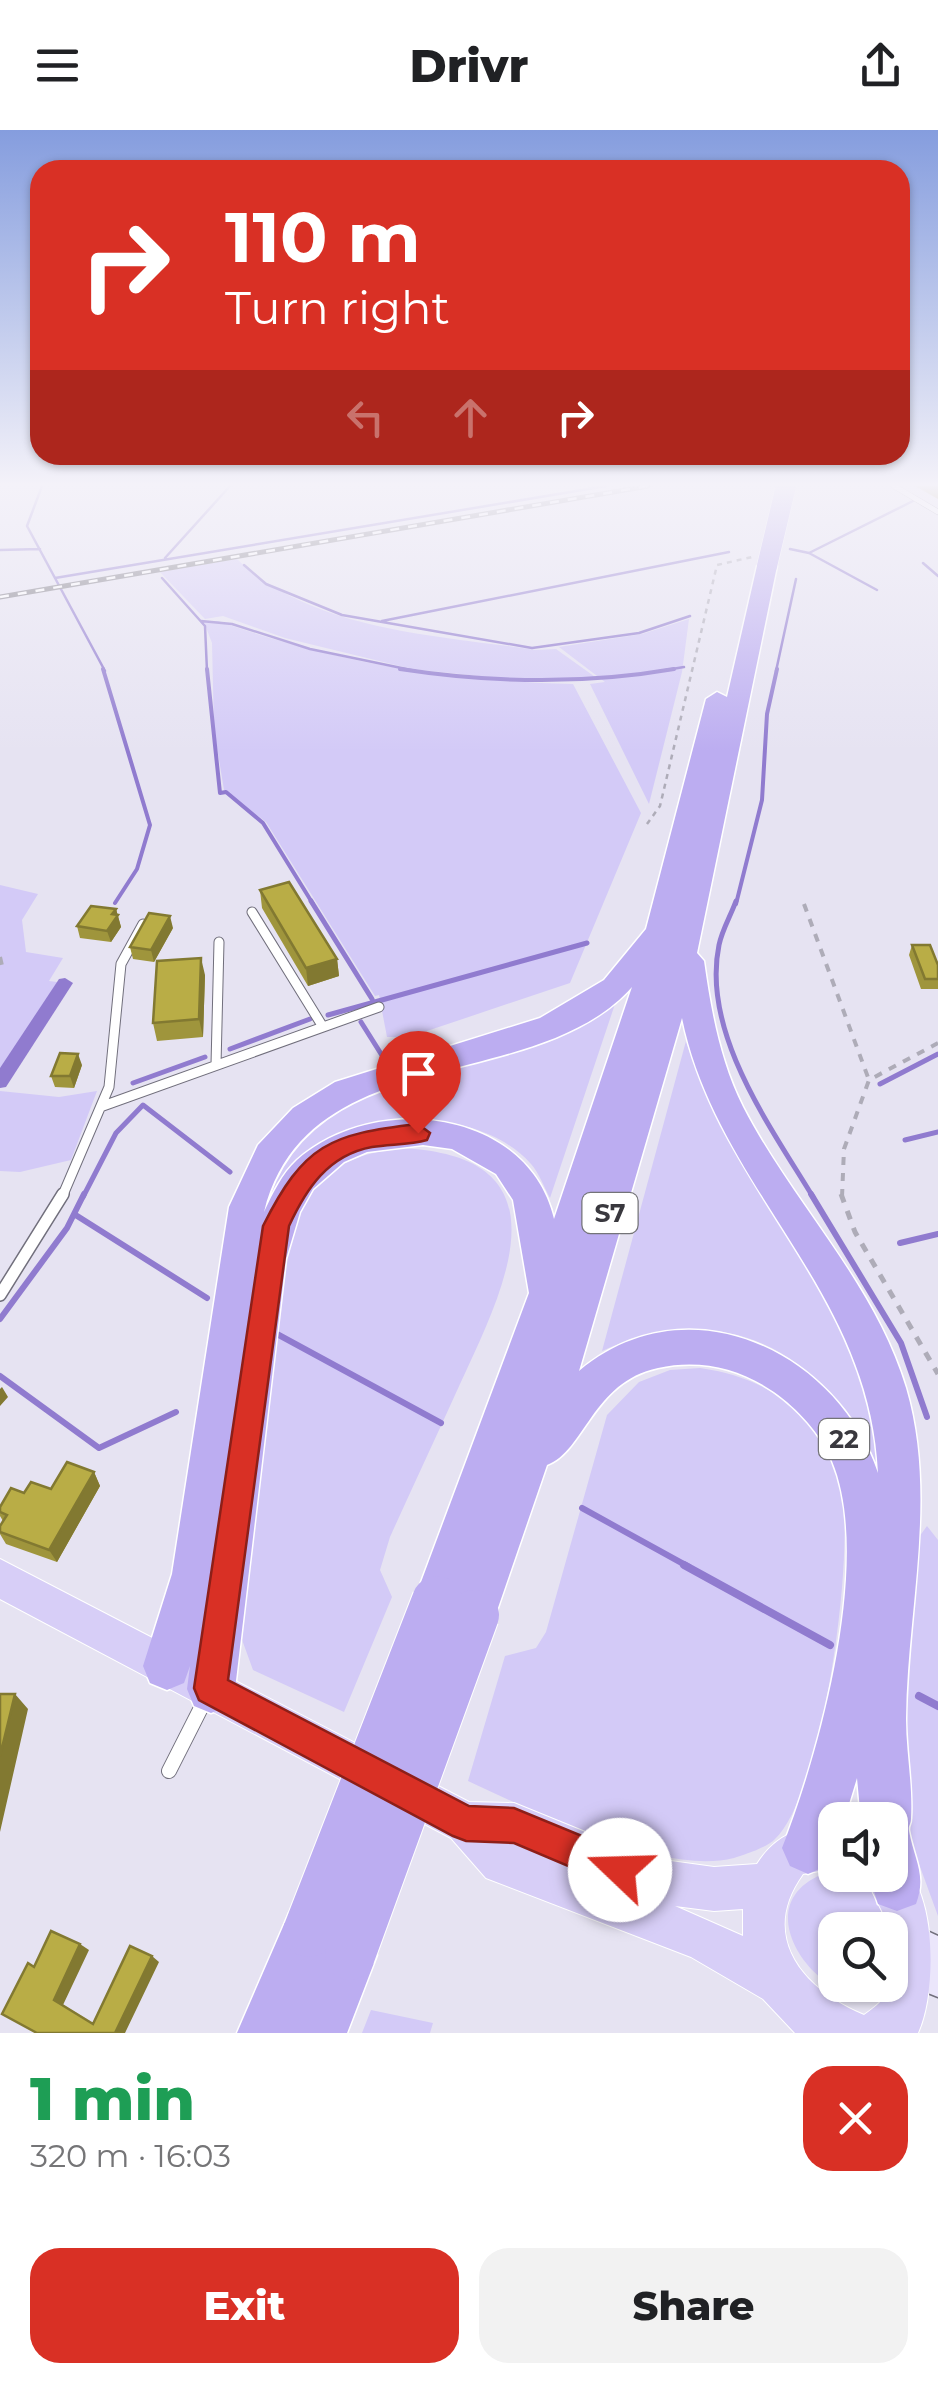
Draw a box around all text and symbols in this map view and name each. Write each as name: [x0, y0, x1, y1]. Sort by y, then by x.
icon: menu: [30, 38, 85, 93]
text: Drivr: [410, 38, 528, 93]
icon: share: [853, 38, 908, 93]
text: 110 m: [225, 194, 421, 280]
icon: right: [60, 200, 190, 330]
text: Turn right: [225, 280, 450, 335]
icon: left: [338, 390, 393, 445]
icon: ahead: [443, 390, 498, 445]
icon: right: [548, 390, 603, 445]
pin: [376, 1031, 461, 1134]
icon: arrive: [391, 1046, 446, 1101]
road number: S7: [582, 1193, 638, 1233]
road number: 22: [819, 1419, 869, 1459]
map controls: [818, 1802, 908, 2002]
button: sound: [818, 1802, 908, 1892]
position arrow: [568, 1818, 672, 1922]
button: search: [818, 1912, 908, 2002]
text: 1 min: [30, 2062, 195, 2135]
button: close: [803, 2066, 908, 2171]
text: 320 m · 16:03: [30, 2136, 231, 2175]
button: Exit: [30, 2248, 459, 2363]
button: Share: [479, 2248, 908, 2363]

